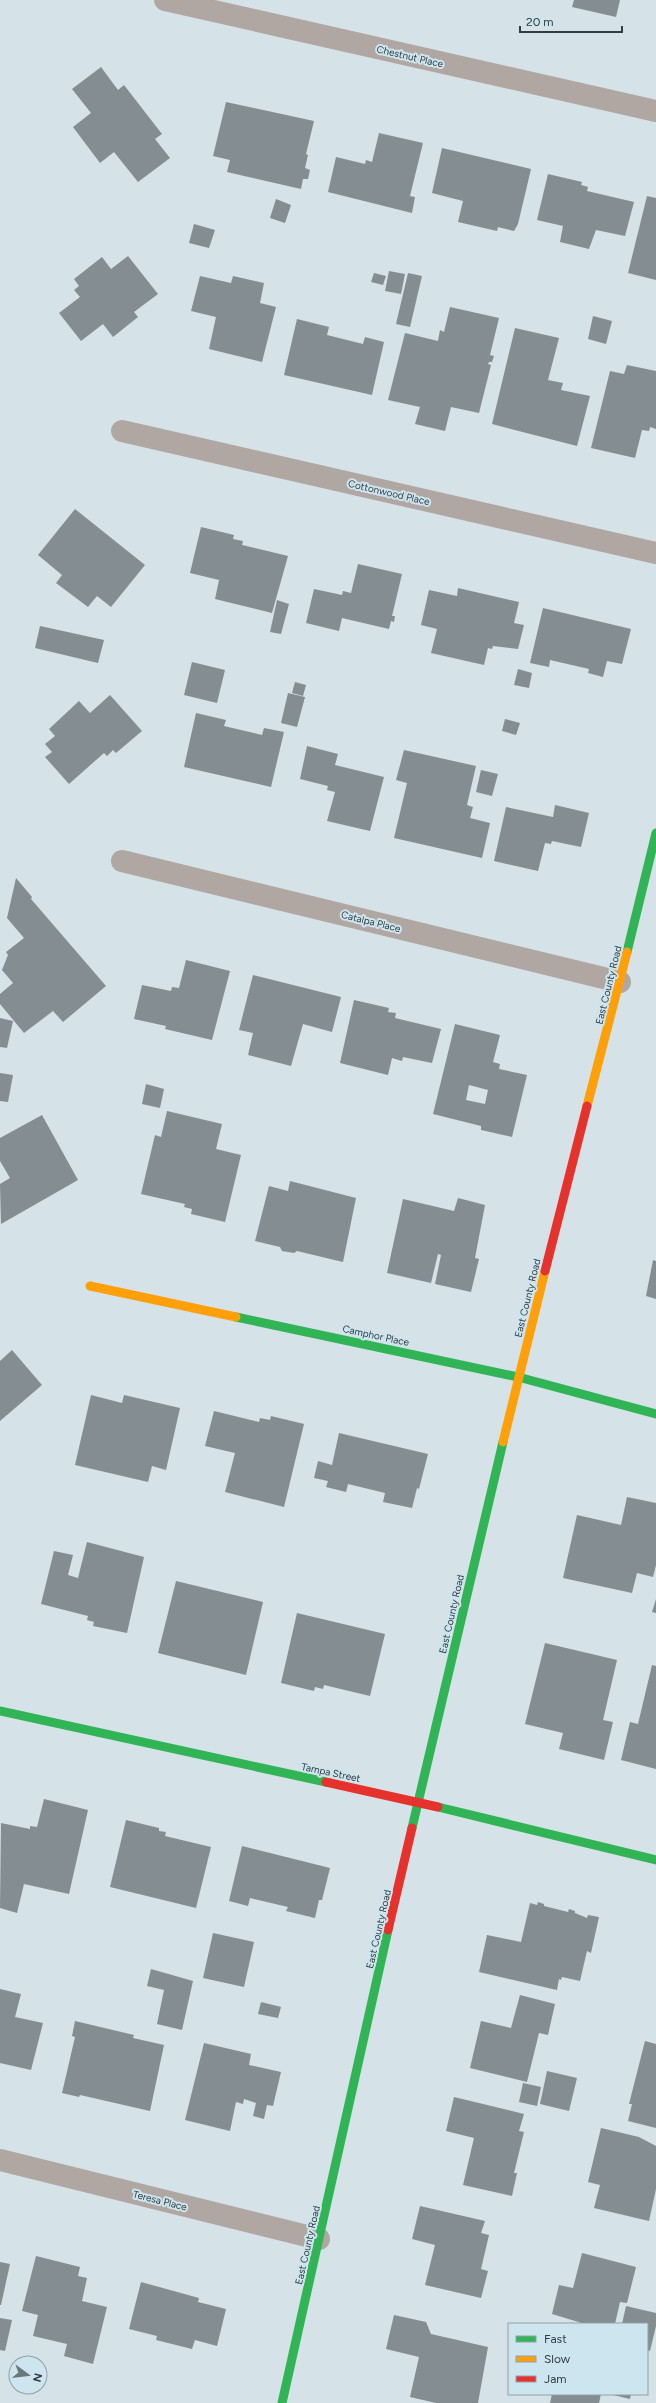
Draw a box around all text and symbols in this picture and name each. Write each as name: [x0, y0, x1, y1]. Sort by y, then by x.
scale bar: [520, 8, 622, 34]
text: 20 m: [526, 15, 554, 29]
street label: Chestnut Place: [375, 42, 445, 71]
street label: Cottonwood Place: [347, 477, 432, 508]
street label: Catalpa Place: [340, 908, 402, 935]
street label: East County Road: [592, 944, 625, 1026]
street label: East County Road: [511, 1257, 544, 1339]
street label: Camphor Place: [341, 1322, 411, 1349]
street label: East County Road: [436, 1573, 467, 1655]
street label: Tampa Street: [300, 1760, 362, 1785]
street label: East County Road: [363, 1888, 394, 1970]
street label: Teresa Place: [131, 2187, 189, 2214]
street label: East County Road: [292, 2204, 323, 2286]
legend: [508, 2323, 648, 2395]
text: Fast: [544, 2332, 567, 2346]
text: Slow: [544, 2352, 571, 2366]
north arrow: [8, 2355, 48, 2395]
text: N: [30, 2372, 45, 2383]
text: Jam: [544, 2372, 567, 2386]

